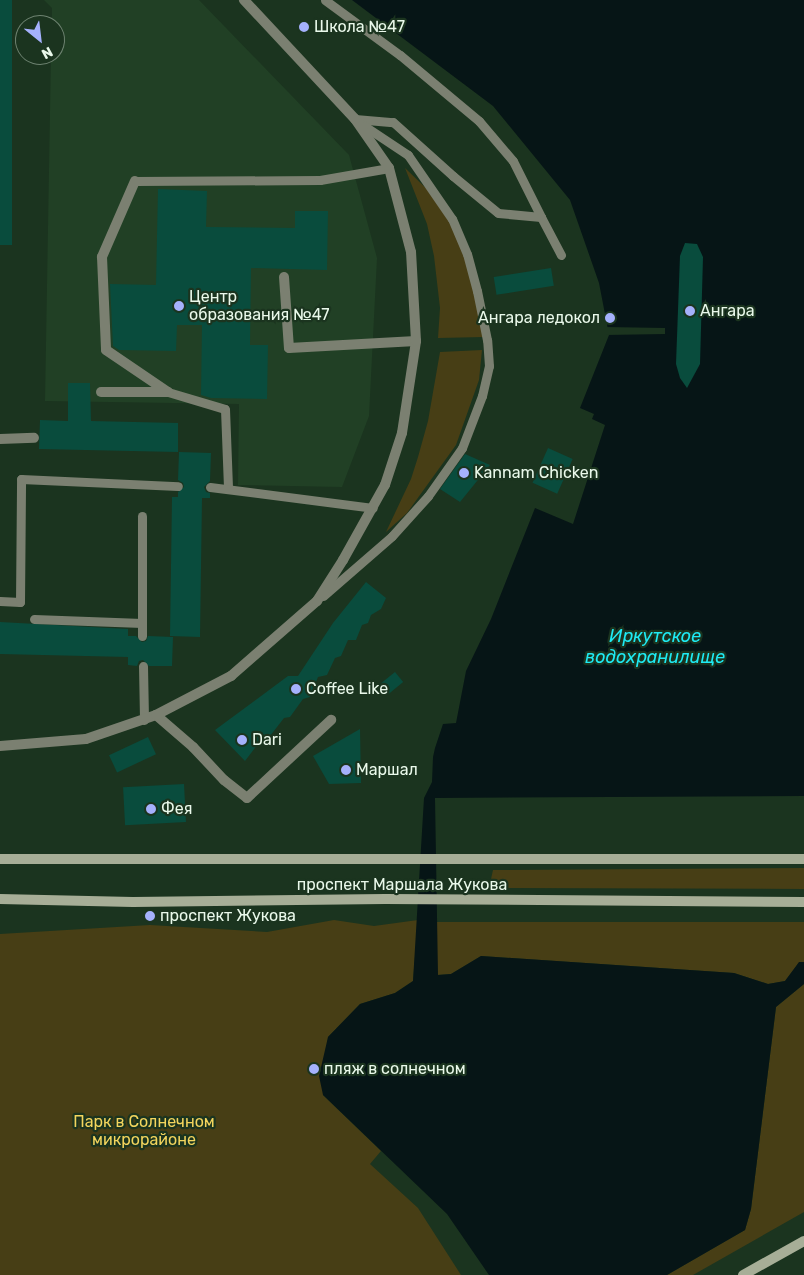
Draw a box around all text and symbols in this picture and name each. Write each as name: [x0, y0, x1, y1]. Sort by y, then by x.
north arrow: [15, 15, 65, 65]
place label: Школа №47: [314, 17, 405, 37]
marker: Школа №47: [298, 21, 310, 33]
text: N: [39, 43, 56, 63]
place label: Центр образования №47: [189, 287, 330, 325]
marker: Центр образования №47: [173, 300, 185, 312]
place label: Ангара: [700, 301, 755, 321]
marker: Ангара: [684, 305, 696, 317]
place label: Ангара ледокол: [478, 308, 600, 328]
marker: Ангара ледокол: [604, 312, 616, 324]
place label: Kannam Chicken: [474, 463, 598, 483]
marker: Kannam Chicken: [458, 467, 470, 479]
water label: Иркутское водохранилище: [585, 626, 725, 669]
place label: Coffee Like: [306, 679, 388, 699]
marker: Coffee Like: [290, 683, 302, 695]
place label: Dari: [252, 730, 282, 750]
marker: Dari: [236, 734, 248, 746]
place label: Маршал: [356, 760, 418, 780]
marker: Маршал: [340, 764, 352, 776]
place label: Фея: [161, 799, 192, 819]
marker: Фея: [145, 803, 157, 815]
street label: проспект Маршала Жукова: [297, 875, 507, 895]
place label: проспект Жукова: [160, 906, 296, 926]
marker: проспект Жукова: [144, 910, 156, 922]
place label: пляж в солнечном: [324, 1059, 466, 1079]
marker: пляж в солнечном: [308, 1063, 320, 1075]
park label: Парк в Солнечном микрорайоне: [73, 1112, 215, 1150]

